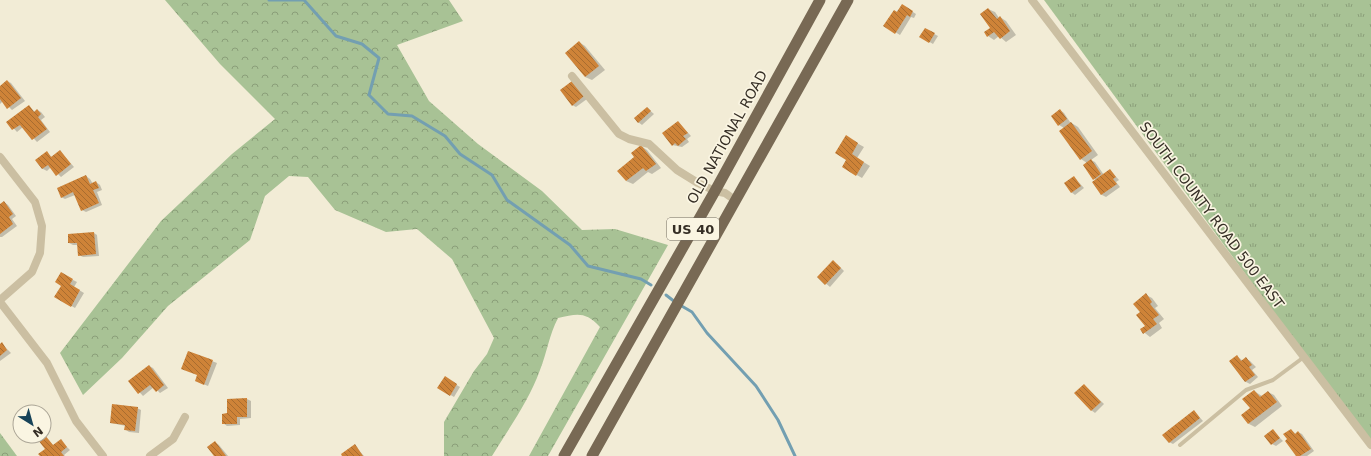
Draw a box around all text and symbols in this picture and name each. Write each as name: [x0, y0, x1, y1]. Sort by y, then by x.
street label: OLD NATIONAL ROAD: [684, 68, 770, 206]
street label: SOUTH COUNTY ROAD 500 EAST: [1137, 119, 1288, 312]
road number: US 40: [667, 218, 719, 240]
north arrow: [12, 404, 52, 444]
text: N: [30, 424, 45, 440]

